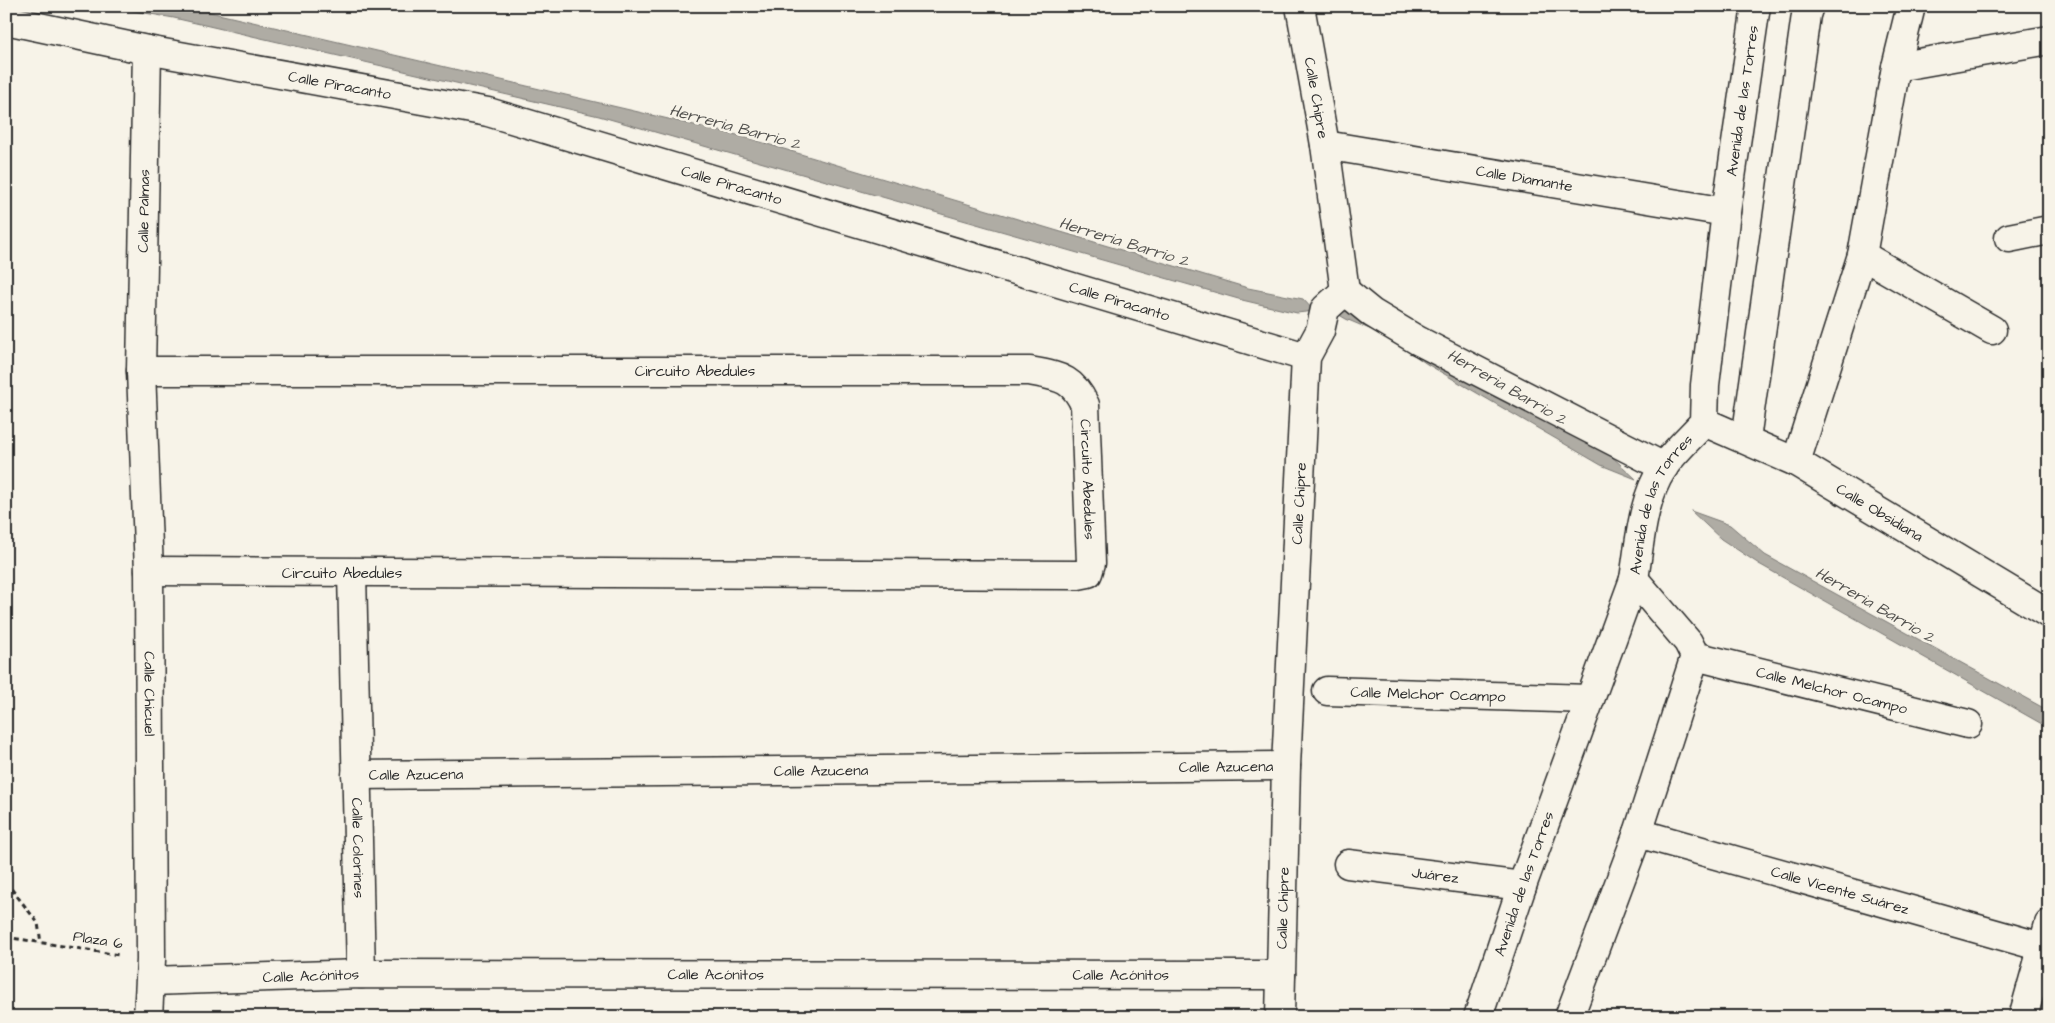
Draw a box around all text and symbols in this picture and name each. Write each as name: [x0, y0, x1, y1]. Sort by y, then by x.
street label: Avenida de las Torres: [1721, 24, 1764, 178]
street label: Calle Chipre: [1299, 56, 1333, 140]
street label: Calle Piracanto: [287, 65, 393, 105]
water label: Herreria Barrio 2: [667, 99, 804, 155]
street label: Calle Piracanto: [679, 160, 785, 210]
street label: Calle Diamante: [1474, 160, 1574, 197]
street label: Calle Palmas: [133, 169, 155, 253]
water label: Herreria Barrio 2: [1056, 212, 1192, 272]
street label: Calle Piracanto: [1067, 276, 1173, 326]
water label: Herreria Barrio 2: [1443, 344, 1572, 431]
street label: Circuito Abedules: [635, 361, 756, 382]
street label: Circuito Abedules: [1075, 419, 1101, 541]
street label: Avenida de las Torres: [1624, 429, 1698, 576]
street label: Calle Chipre: [1286, 462, 1311, 545]
street label: Calle Obsidiana: [1832, 478, 1928, 547]
water label: Herreria Barrio 2: [1811, 562, 1940, 649]
street label: Circuito Abedules: [282, 563, 403, 584]
street label: Calle Chicuel: [139, 651, 160, 736]
street label: Calle Melchor Ocampo: [1754, 661, 1910, 719]
street label: Calle Melchor Ocampo: [1350, 681, 1506, 707]
street label: Calle Azucena: [1179, 756, 1274, 778]
street label: Calle Azucena: [774, 760, 869, 781]
street label: Calle Azucena: [369, 763, 464, 785]
street label: Calle Colorines: [347, 797, 370, 899]
street label: Avenida de las Torres: [1489, 808, 1559, 959]
street label: Calle Vicente Suárez: [1768, 861, 1912, 920]
street label: Juárez: [1411, 862, 1461, 888]
street label: Calle Chipre: [1271, 867, 1294, 949]
street label: Plaza 6: [72, 926, 125, 954]
street label: Calle Acónitos: [262, 964, 360, 988]
street label: Calle Acónitos: [668, 964, 765, 985]
street label: Calle Acónitos: [1073, 964, 1170, 985]

